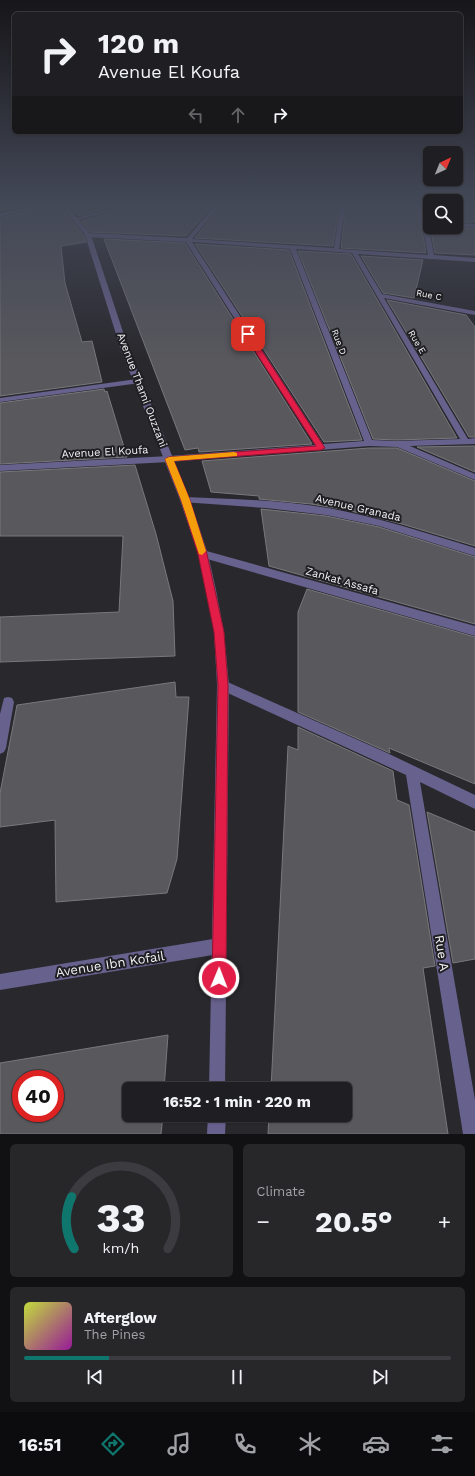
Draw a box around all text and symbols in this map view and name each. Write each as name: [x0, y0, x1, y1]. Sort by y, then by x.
text: 120 m: [98, 27, 179, 60]
icon: right: [32, 28, 84, 80]
text: Avenue El Koufa: [98, 61, 240, 82]
icon: left: [185, 104, 207, 126]
icon: ahead: [227, 104, 249, 126]
icon: right: [269, 104, 291, 126]
north arrow: [423, 146, 463, 186]
map controls: [423, 146, 463, 234]
button: search: [423, 194, 463, 234]
street label: Rue C: [415, 288, 443, 302]
pin: [231, 317, 265, 351]
icon: arrive: [237, 323, 259, 345]
street label: Rue D: [330, 328, 348, 356]
street label: Rue E: [406, 328, 428, 356]
street label: Avenue Thami Ouzzani: [114, 331, 170, 449]
street label: Avenue El Koufa: [61, 443, 149, 461]
street label: Avenue Granada: [314, 492, 402, 524]
street label: Zankat Assafa: [304, 564, 380, 598]
street label: Rue A: [432, 934, 452, 973]
street label: Avenue Ibn Kofail: [54, 948, 166, 980]
position arrow: [198, 957, 240, 999]
speed limit sign: 40: [12, 1070, 64, 1122]
text: 16:52 · 1 min · 220 m: [163, 1093, 311, 1111]
text: Climate: [257, 1184, 305, 1199]
text: 33: [97, 1192, 146, 1241]
text: 20.5°: [315, 1204, 393, 1239]
text: −: [257, 1209, 270, 1234]
text: +: [438, 1209, 451, 1234]
text: km/h: [103, 1239, 140, 1255]
text: Afterglow: [84, 1309, 157, 1327]
text: The Pines: [84, 1327, 145, 1342]
icon: previous: [84, 1366, 106, 1388]
icon: pause: [226, 1366, 248, 1388]
icon: next: [369, 1366, 391, 1388]
icon: directions: [99, 1430, 127, 1458]
icon: music: [165, 1430, 193, 1458]
icon: phone: [231, 1430, 259, 1458]
icon: climate: [296, 1430, 324, 1458]
icon: car: [362, 1430, 390, 1458]
icon: filters: [428, 1430, 456, 1458]
text: 16:51: [19, 1434, 61, 1455]

